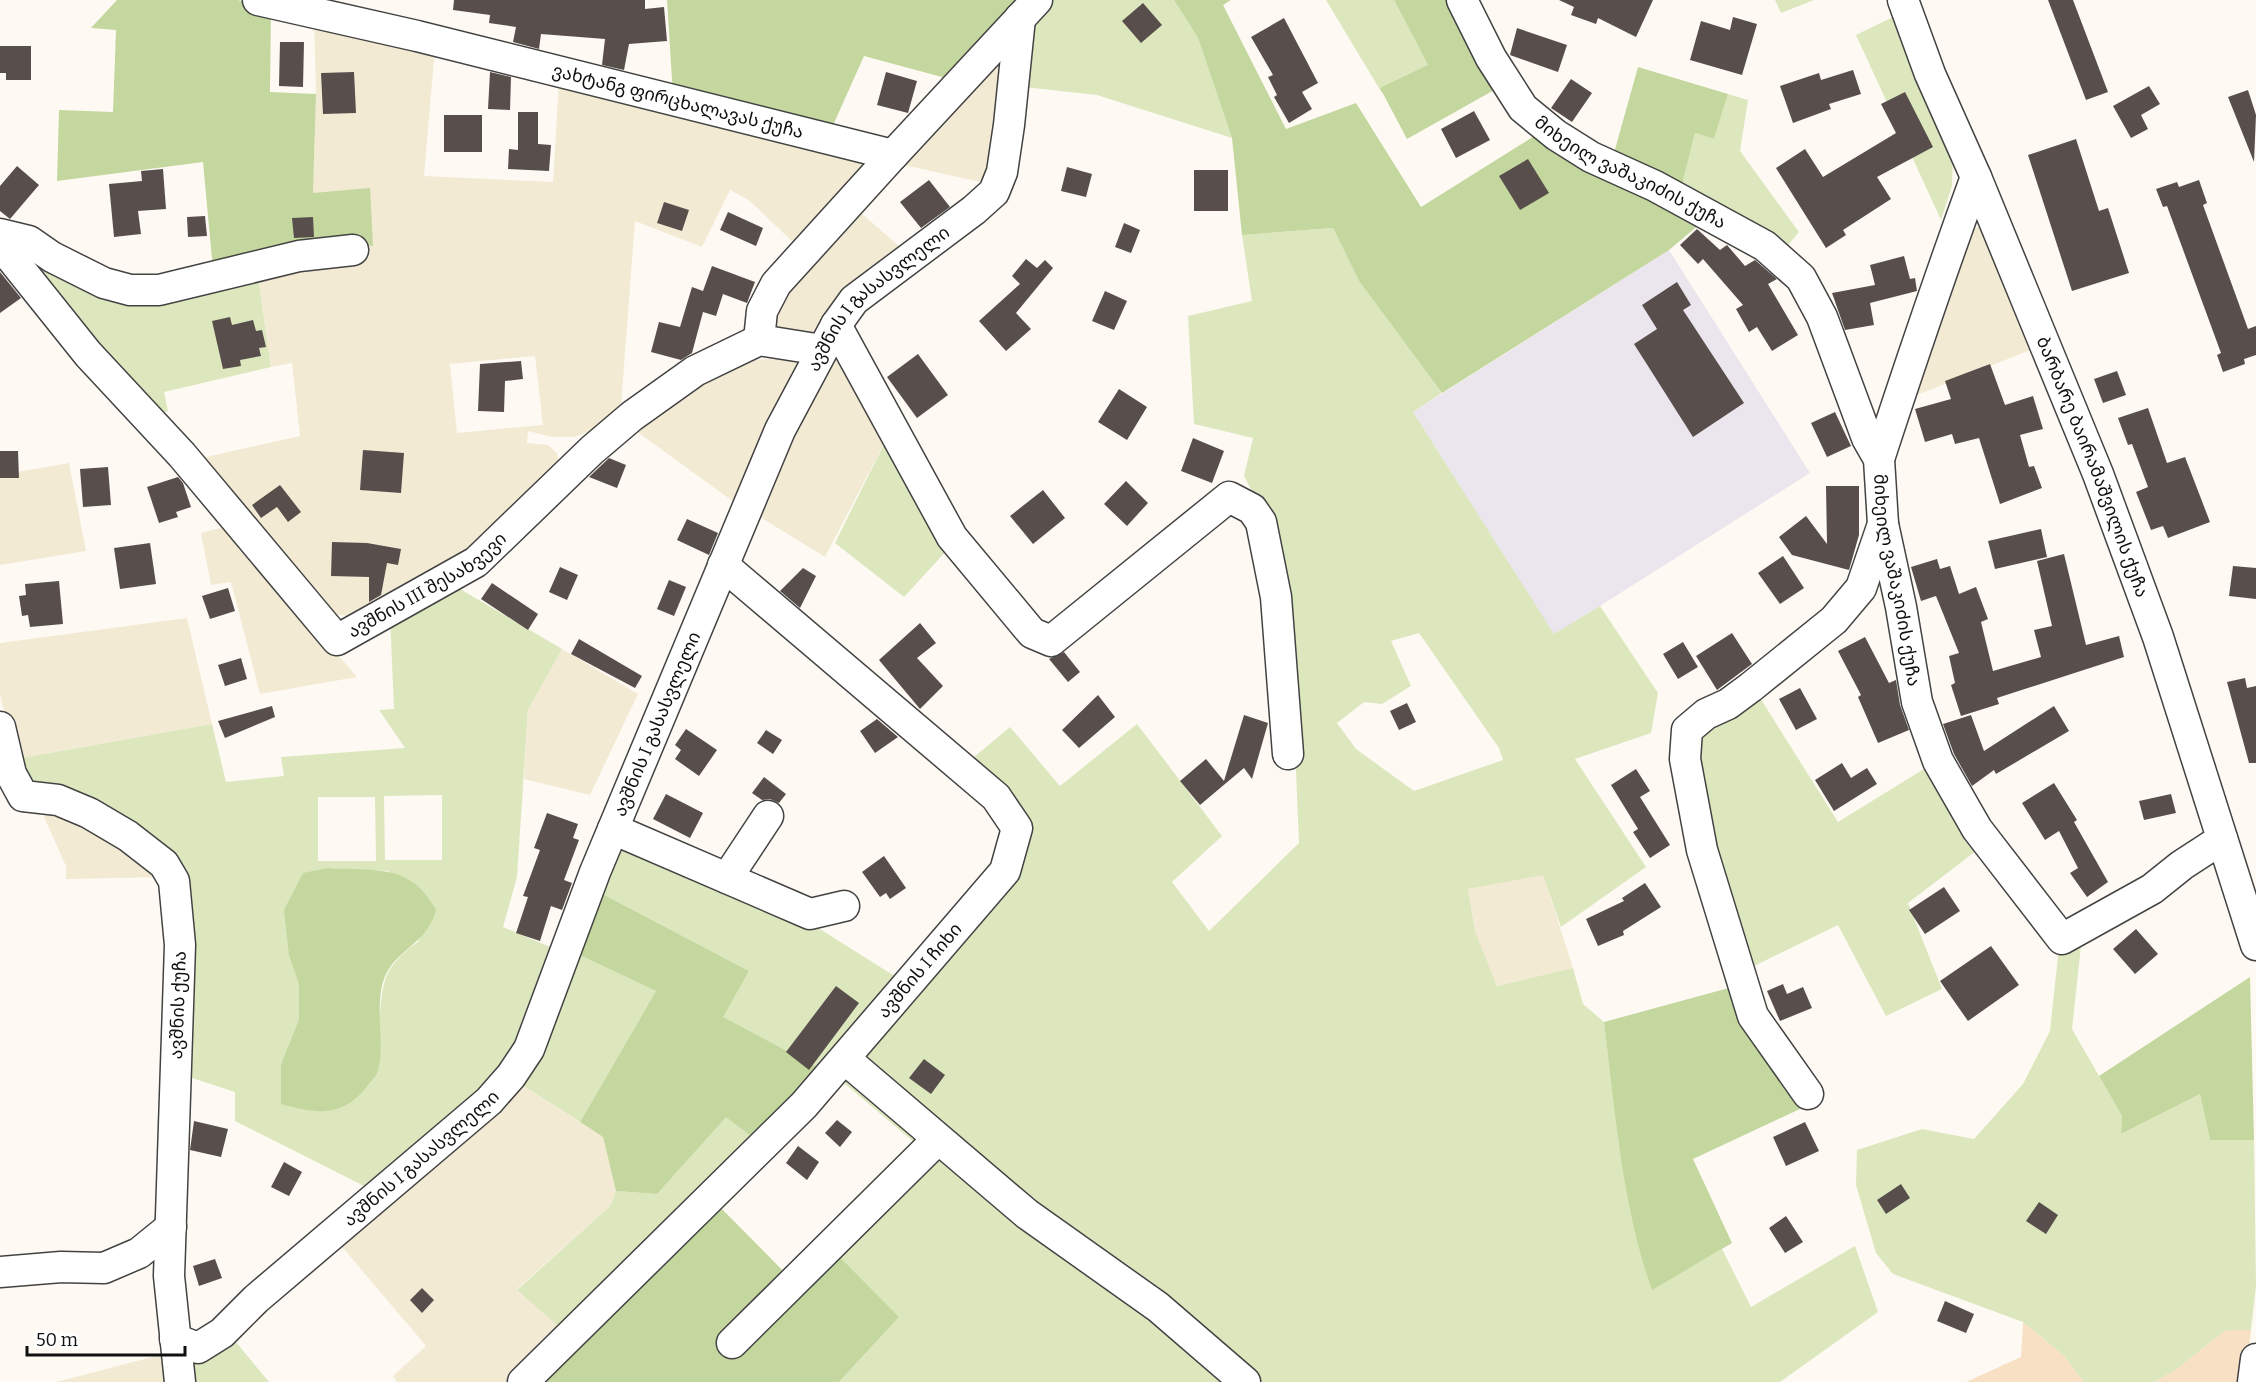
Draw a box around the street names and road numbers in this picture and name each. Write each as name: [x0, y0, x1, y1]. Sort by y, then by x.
street label: ვახტანგ ფირცხალავას ქუჩა: [550, 59, 806, 143]
street label: მიხეილ ვაშაკიძის ქუჩა: [1530, 111, 1730, 234]
street label: ავშნის I გასასვლელი: [802, 221, 954, 375]
street label: ბარბარე ბაირამაშვილის ქუჩა: [2032, 333, 2153, 600]
street label: მიხეილ ვაშაკიძის ქუჩა: [1869, 473, 1925, 688]
street label: ავშნის III შესახვევი: [344, 528, 511, 643]
street label: ავშნის I გასასვლელი: [609, 628, 705, 820]
street label: ავშნის I ჩიხი: [873, 918, 967, 1023]
street label: ავშნის ქუჩა: [165, 950, 191, 1060]
street label: ავშნის I გასასვლელი: [339, 1086, 504, 1231]

